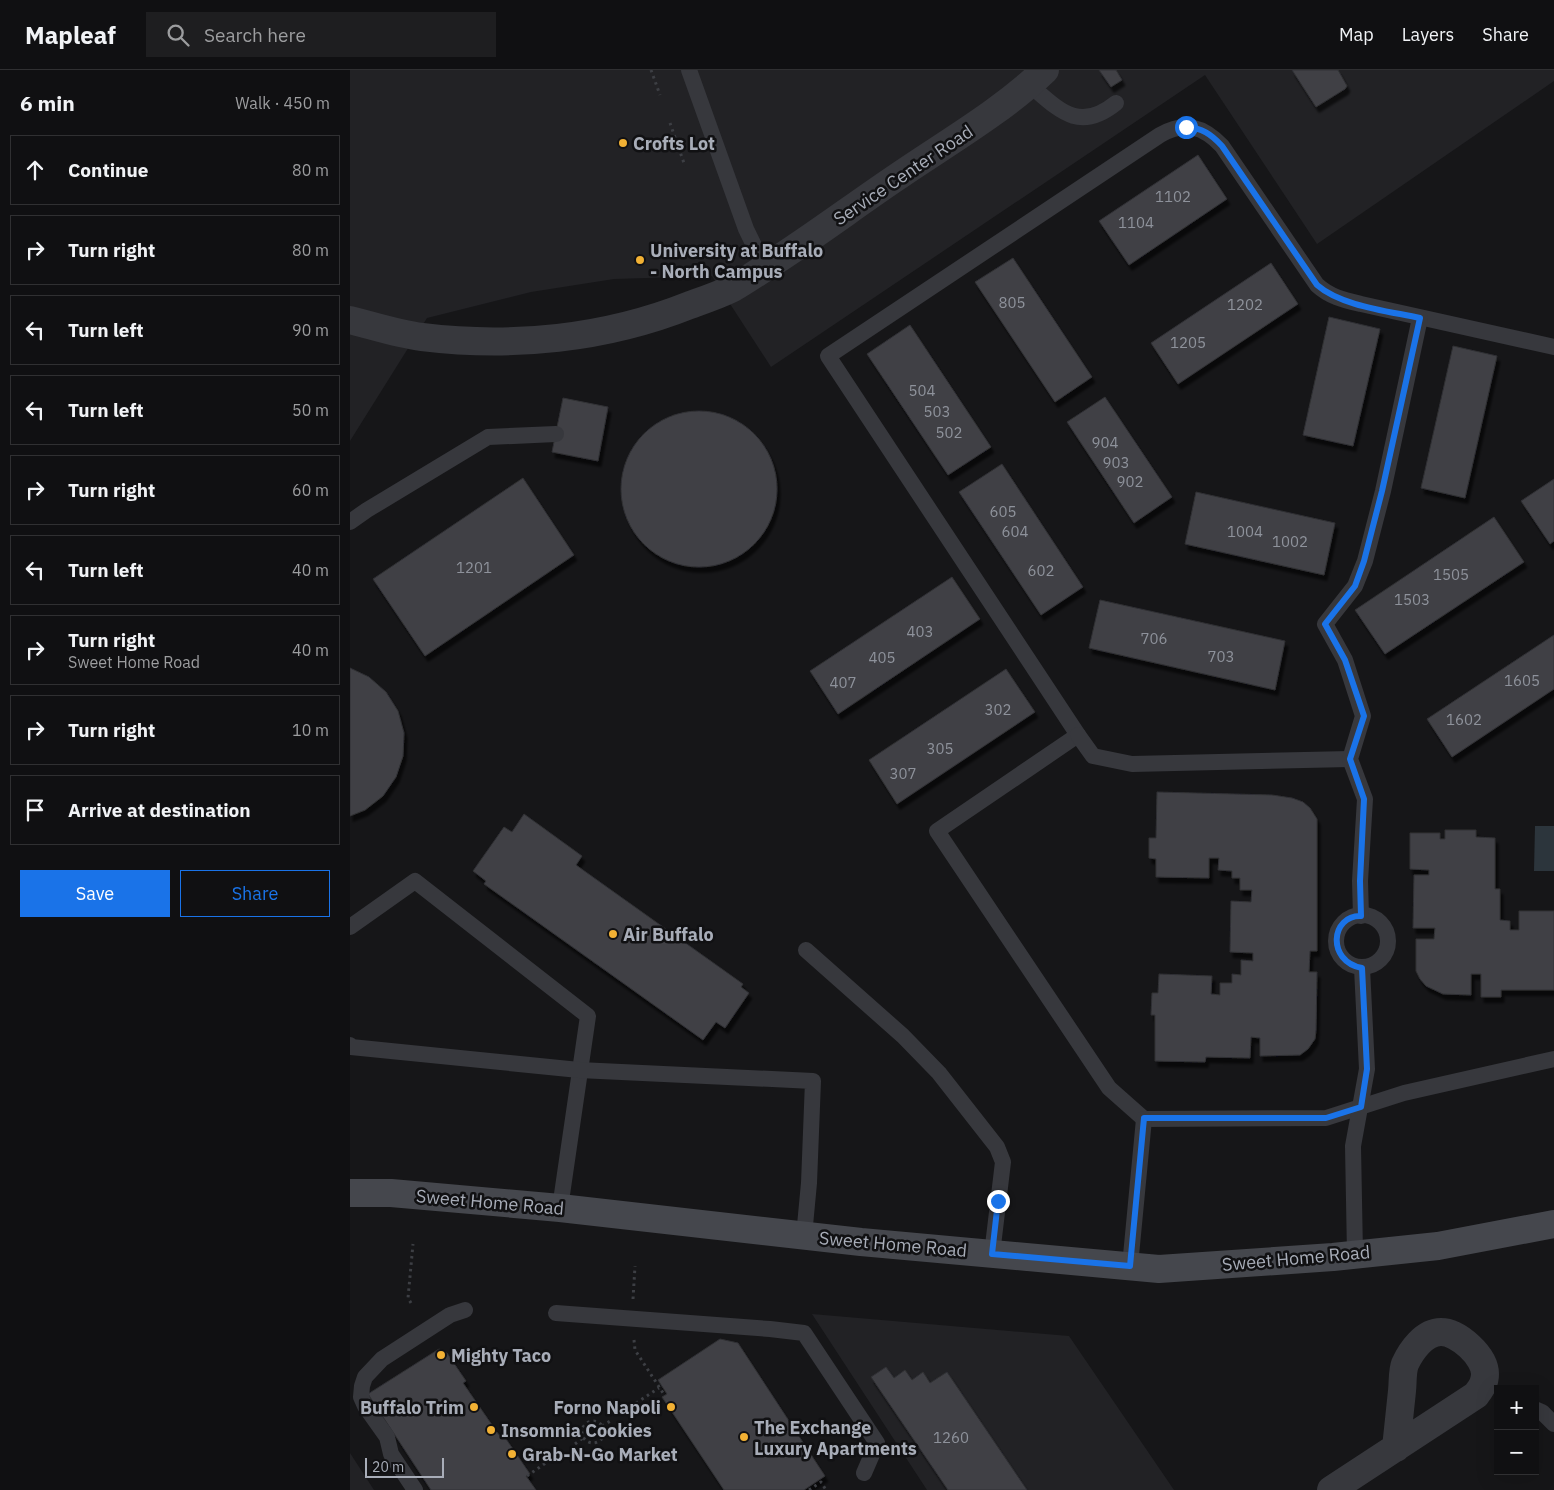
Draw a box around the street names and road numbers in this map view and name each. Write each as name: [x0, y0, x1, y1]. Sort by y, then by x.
street label: Service Center Road: [829, 120, 977, 230]
street label: Sweet Home Road: [415, 1184, 565, 1220]
street label: Sweet Home Road: [818, 1226, 968, 1262]
street label: Sweet Home Road: [1221, 1240, 1371, 1276]

